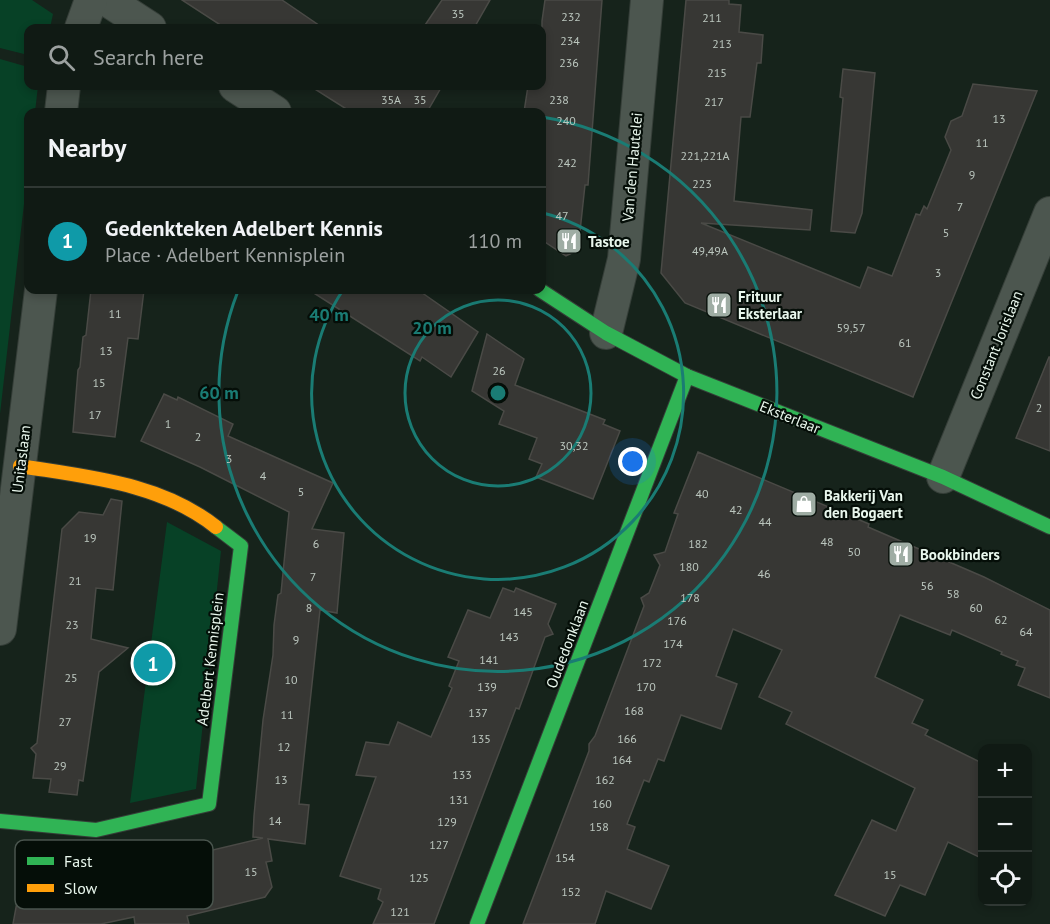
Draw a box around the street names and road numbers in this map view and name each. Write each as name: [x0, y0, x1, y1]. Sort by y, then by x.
street label: Van den Hautelei: [618, 112, 646, 223]
street label: Constant Jorislaan: [966, 288, 1026, 402]
street label: Eksterlaar: [757, 396, 823, 438]
street label: Unitaslaan: [7, 424, 35, 494]
street label: Adelbert Kennisplein: [192, 591, 228, 727]
street label: Oudedonklaan: [541, 597, 593, 691]

